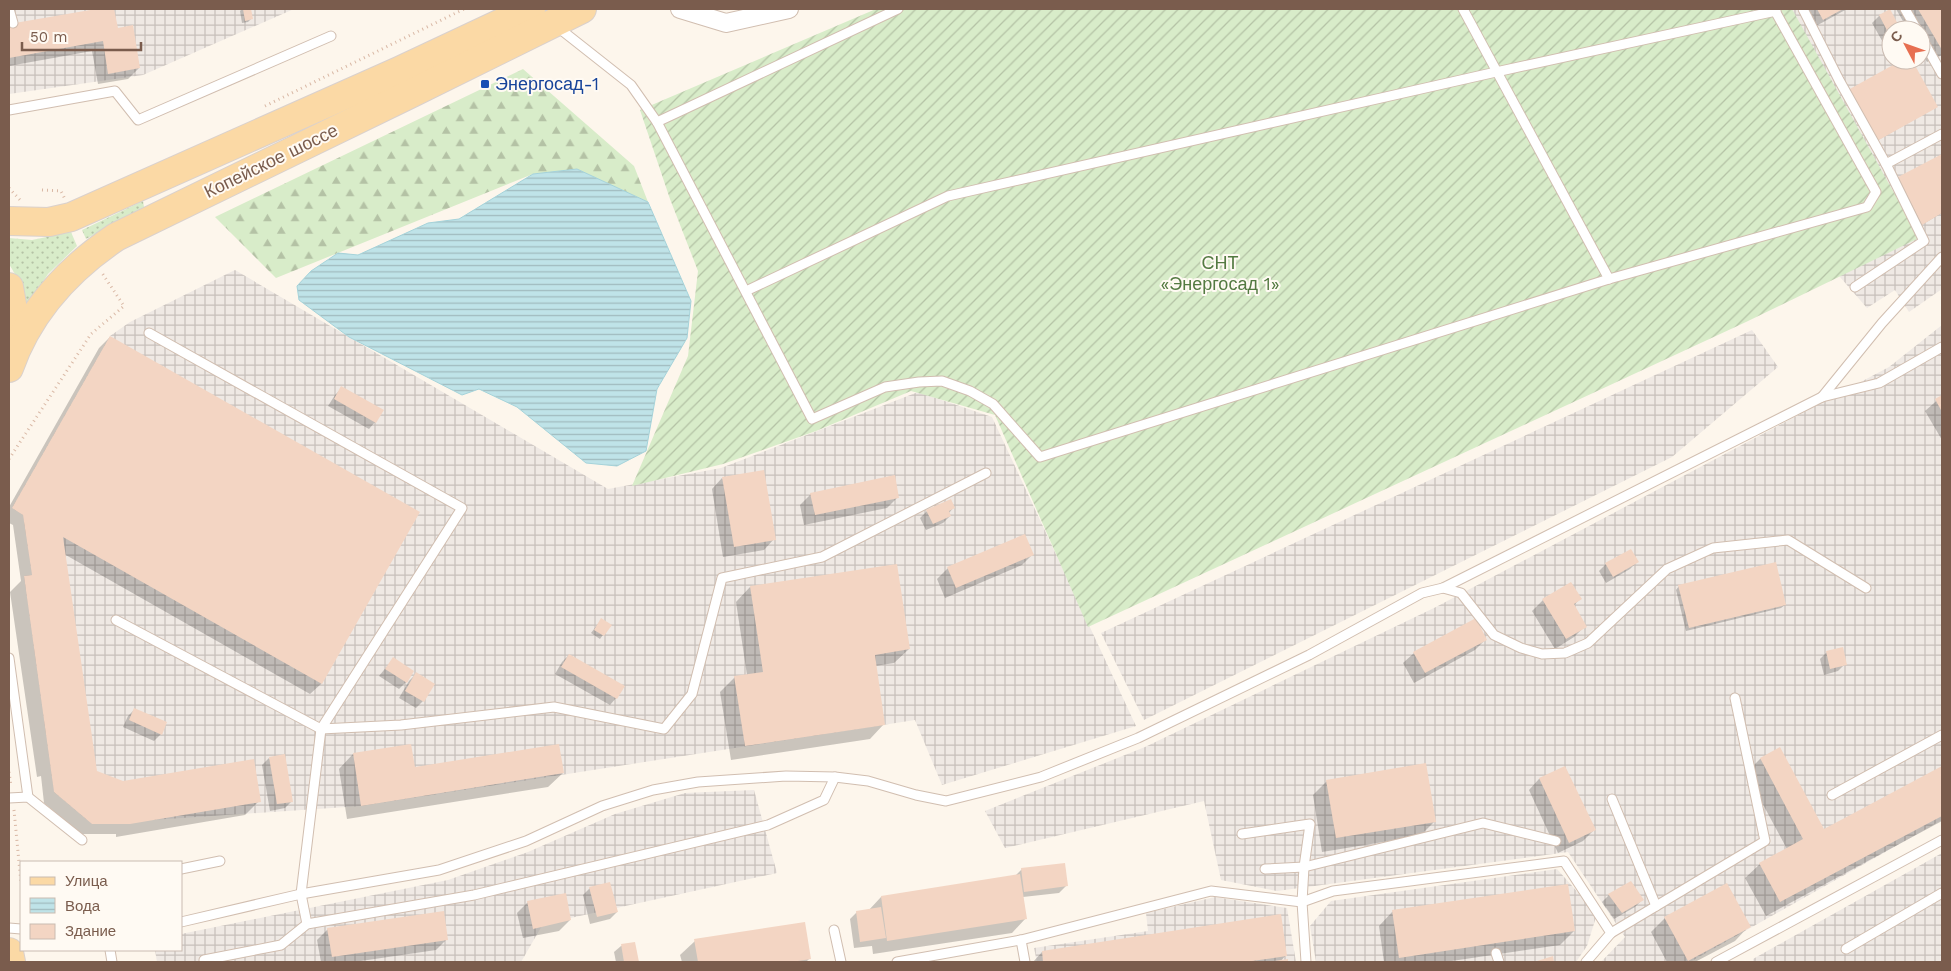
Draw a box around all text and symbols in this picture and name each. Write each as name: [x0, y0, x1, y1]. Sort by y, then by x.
scale bar: [22, 20, 141, 52]
north arrow: [1881, 20, 1931, 70]
text: С: [1887, 27, 1906, 46]
text: 50 m: [30, 28, 67, 46]
place label: Энергосад-1: [495, 73, 599, 94]
marker: Энергосад-1: [479, 78, 491, 90]
street label: Копейское шоссе: [201, 119, 341, 202]
park label: СНТ «Энергосад 1»: [1160, 252, 1280, 294]
legend: [20, 861, 182, 951]
text: Улица: [65, 872, 108, 890]
text: Вода: [65, 897, 101, 915]
text: Здание: [65, 922, 116, 940]

